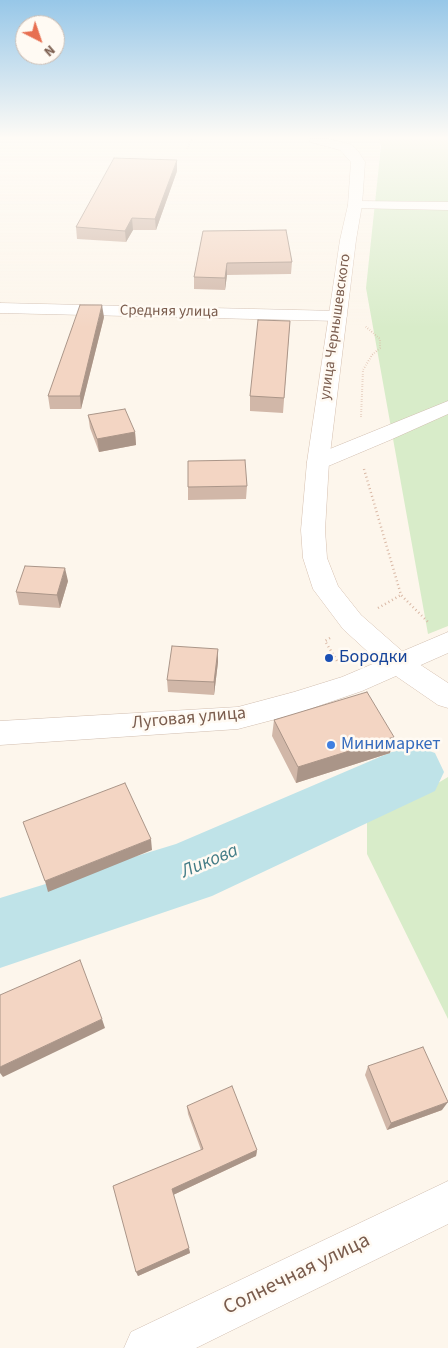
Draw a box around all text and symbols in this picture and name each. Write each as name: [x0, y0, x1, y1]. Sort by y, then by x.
north arrow: [15, 15, 65, 65]
text: N: [39, 40, 59, 61]
street label: улица Чернышевского: [317, 253, 355, 401]
street label: Средняя улица: [120, 302, 218, 322]
place label: Бородки: [339, 647, 408, 669]
marker: Бородки: [323, 652, 335, 664]
street label: Луговая улица: [131, 703, 247, 735]
place label: Минимаркет: [341, 734, 441, 756]
marker: Минимаркет: [325, 739, 337, 751]
water label: Ликова: [178, 840, 242, 884]
street label: Солнечная улица: [220, 1229, 374, 1321]

